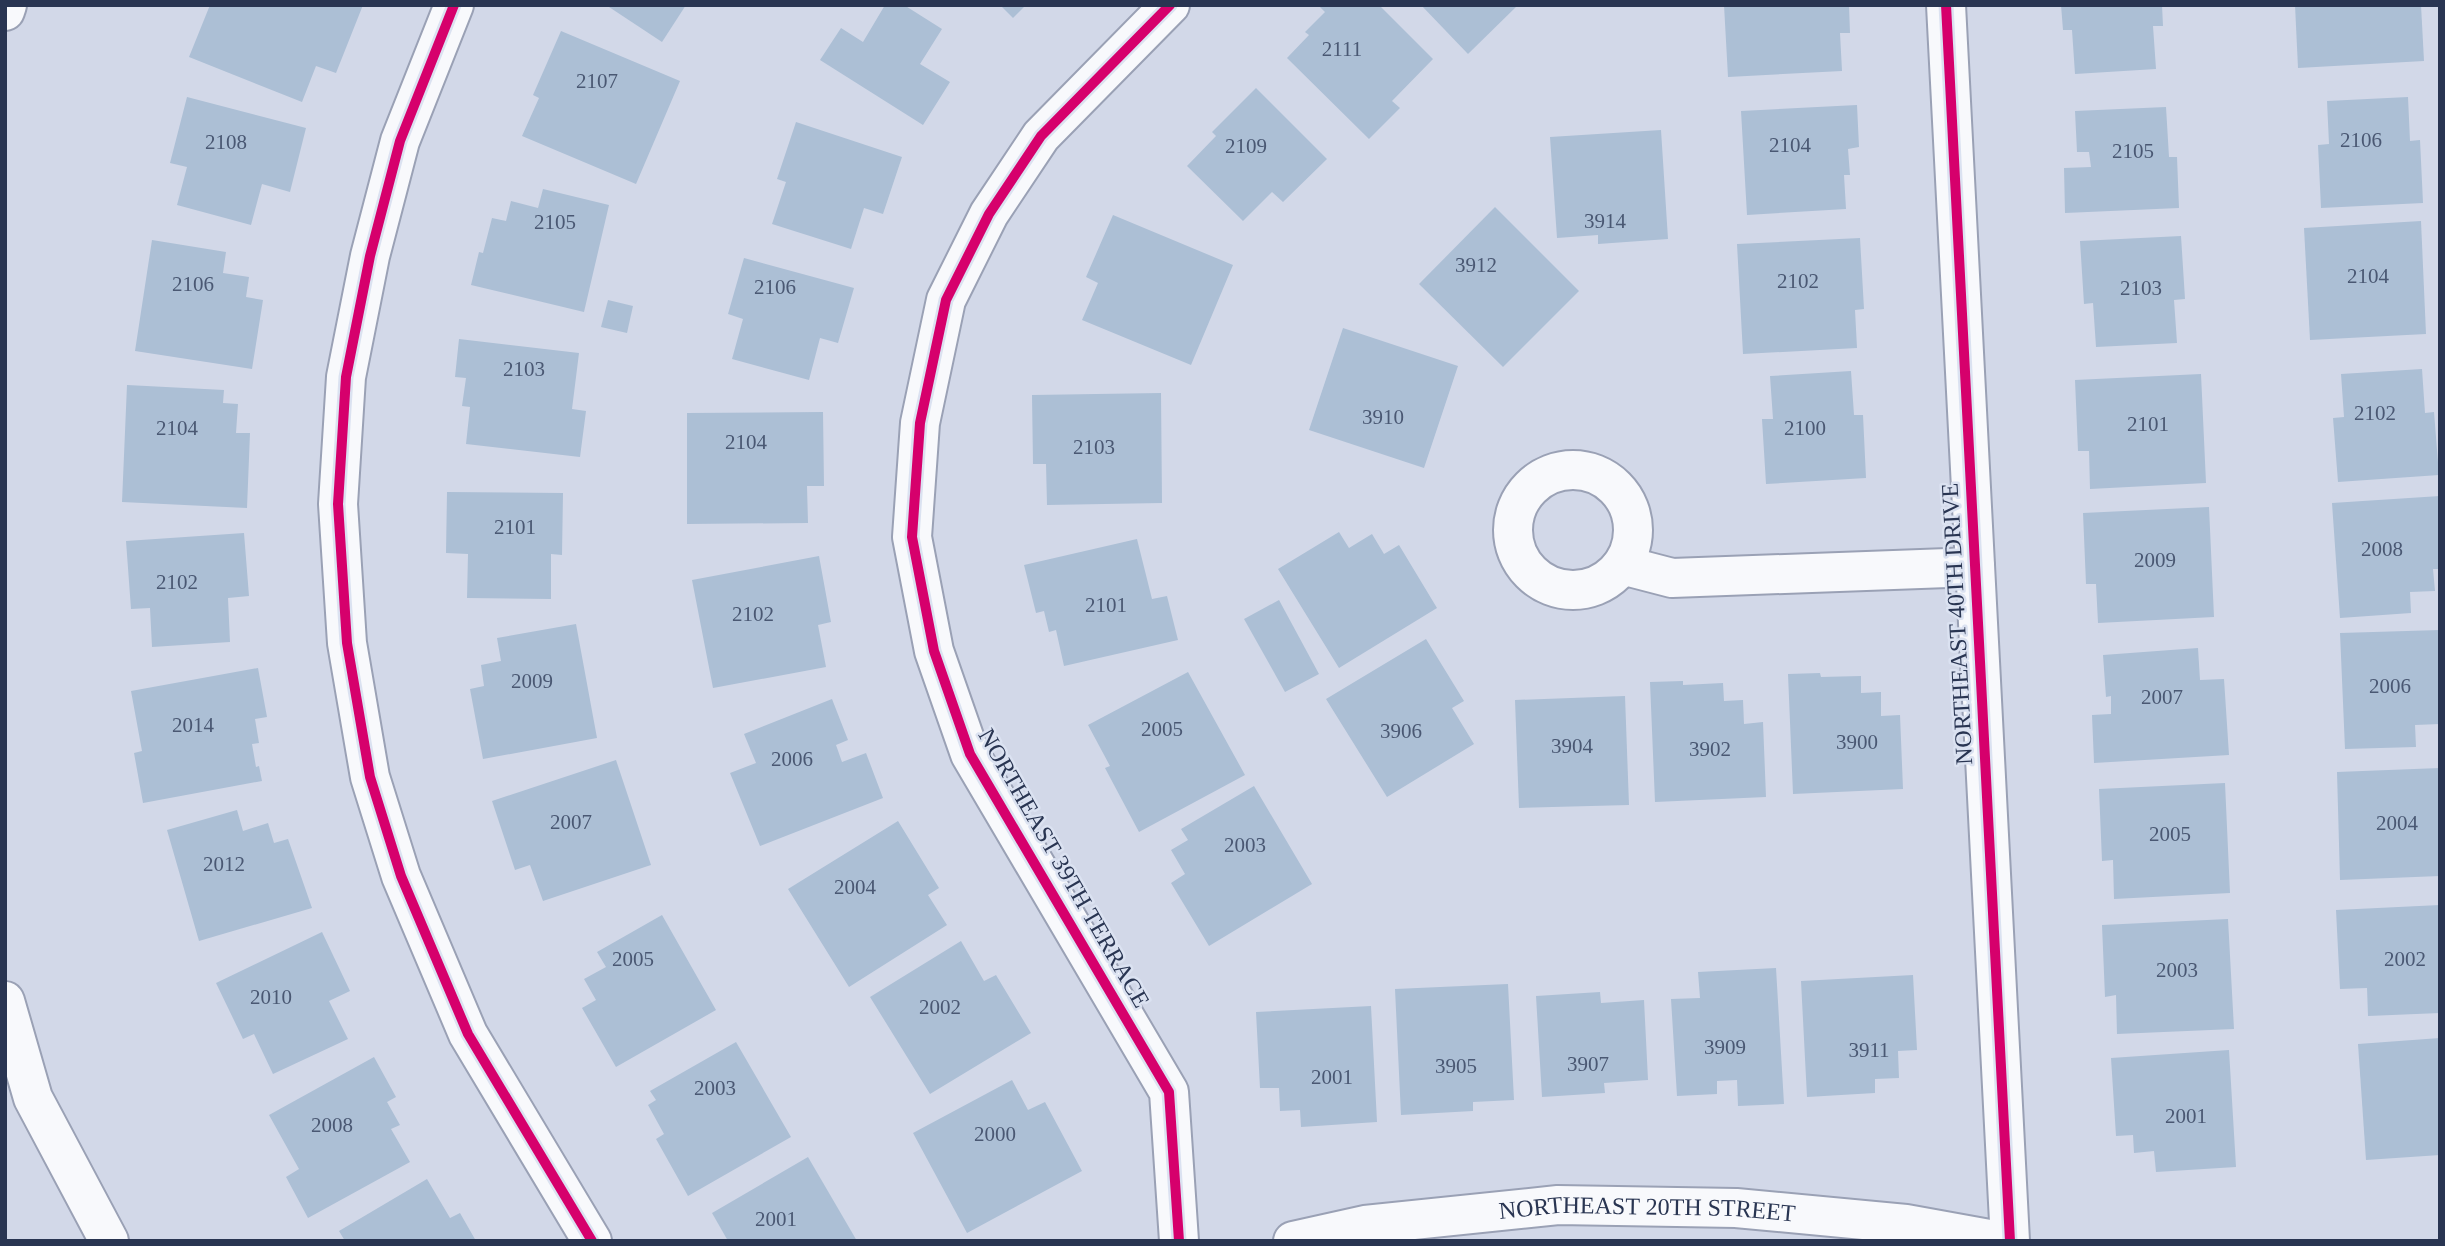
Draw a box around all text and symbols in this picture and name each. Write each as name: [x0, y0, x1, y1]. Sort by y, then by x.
house number: 2111: [1322, 37, 1362, 61]
house number: 2107: [576, 69, 618, 93]
house number: 2106: [2340, 128, 2382, 152]
house number: 2108: [205, 130, 247, 154]
house number: 2104: [1769, 133, 1812, 157]
house number: 2109: [1225, 134, 1267, 158]
house number: 2105: [2112, 139, 2154, 163]
house number: 3914: [1584, 209, 1627, 233]
house number: 2105: [534, 210, 576, 234]
house number: 3912: [1455, 253, 1497, 277]
house number: 2104: [2347, 264, 2390, 288]
house number: 2102: [1777, 269, 1819, 293]
house number: 2106: [172, 272, 214, 296]
house number: 2106: [754, 275, 796, 299]
house number: 2103: [2120, 276, 2162, 300]
house number: 2103: [503, 357, 545, 381]
house number: 2102: [2354, 401, 2396, 425]
house number: 3910: [1362, 405, 1404, 429]
house number: 2101: [2127, 412, 2169, 436]
house number: 2104: [156, 416, 199, 440]
house number: 2100: [1784, 416, 1826, 440]
house number: 2104: [725, 430, 768, 454]
house number: 2103: [1073, 435, 1115, 459]
street label: NORTHEAST 40TH DRIVE: [1937, 482, 1977, 766]
house number: 2101: [494, 515, 536, 539]
house number: 2008: [2361, 537, 2403, 561]
house number: 2009: [2134, 548, 2176, 572]
house number: 2102: [156, 570, 198, 594]
house number: 2101: [1085, 593, 1127, 617]
house number: 2102: [732, 602, 774, 626]
house number: 2009: [511, 669, 553, 693]
house number: 2006: [2369, 674, 2411, 698]
house number: 2007: [2141, 685, 2183, 709]
house number: 2014: [172, 713, 215, 737]
house number: 2005: [1141, 717, 1183, 741]
house number: 3906: [1380, 719, 1422, 743]
street label: NORTHEAST 39TH TERRACE: [973, 724, 1155, 1012]
house number: 3900: [1836, 730, 1878, 754]
house number: 3904: [1551, 734, 1594, 758]
house number: 3902: [1689, 737, 1731, 761]
house number: 2006: [771, 747, 813, 771]
house number: 2007: [550, 810, 592, 834]
house number: 2004: [2376, 811, 2419, 835]
house number: 2005: [2149, 822, 2191, 846]
house number: 2003: [1224, 833, 1266, 857]
house number: 2012: [203, 852, 245, 876]
house number: 2004: [834, 875, 877, 899]
house number: 2005: [612, 947, 654, 971]
house number: 2002: [2384, 947, 2426, 971]
house number: 2003: [2156, 958, 2198, 982]
house number: 2010: [250, 985, 292, 1009]
house number: 2002: [919, 995, 961, 1019]
house number: 3909: [1704, 1035, 1746, 1059]
house number: 3911: [1848, 1038, 1890, 1062]
house number: 3907: [1567, 1052, 1609, 1076]
house number: 3905: [1435, 1054, 1477, 1078]
house number: 2001: [1311, 1065, 1353, 1089]
house number: 2003: [694, 1076, 736, 1100]
house number: 2001: [2165, 1104, 2207, 1128]
house number: 2008: [311, 1113, 353, 1137]
house number: 2000: [974, 1122, 1016, 1146]
street label: NORTHEAST 20TH STREET: [1498, 1192, 1797, 1227]
house number: 2001: [755, 1207, 797, 1231]

